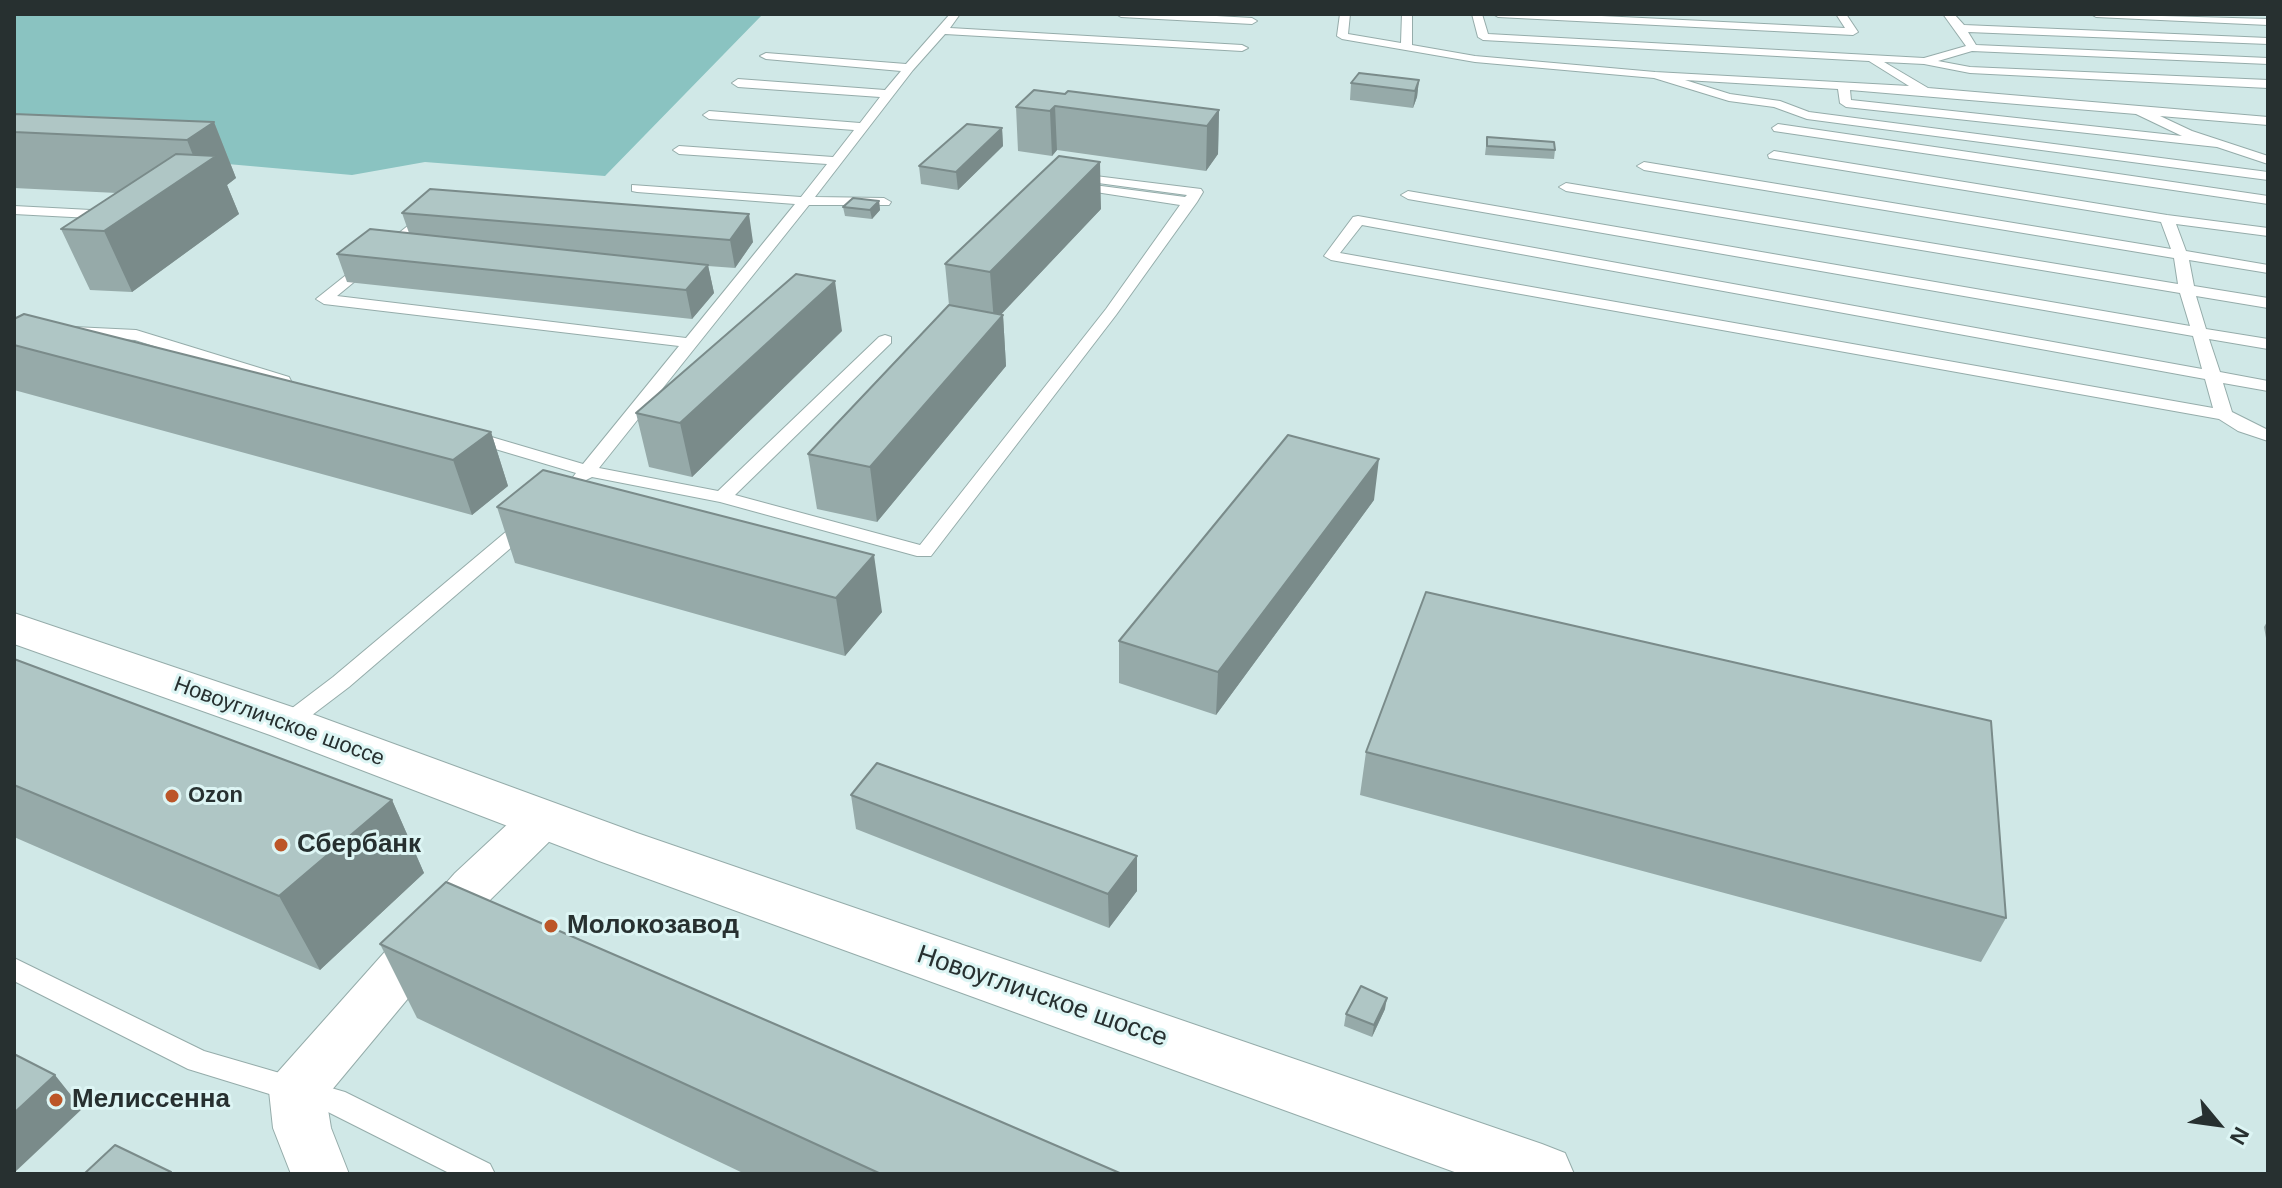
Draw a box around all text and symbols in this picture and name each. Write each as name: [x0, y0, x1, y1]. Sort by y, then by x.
street label: Новоугличское шоссе: [170, 672, 388, 772]
place label: Ozon: [188, 783, 243, 809]
marker: Ozon: [163, 787, 181, 805]
place label: Сбербанк: [297, 829, 421, 861]
marker: Сбербанк: [272, 836, 290, 854]
place label: Молокозавод: [567, 910, 739, 942]
marker: Молокозавод: [542, 917, 560, 935]
street label: Новоугличское шоссе: [913, 939, 1171, 1055]
place label: Мелиссенна: [72, 1084, 230, 1116]
north arrow: [2178, 1084, 2258, 1164]
marker: Мелиссенна: [47, 1091, 65, 1109]
text: N: [2225, 1123, 2254, 1149]

